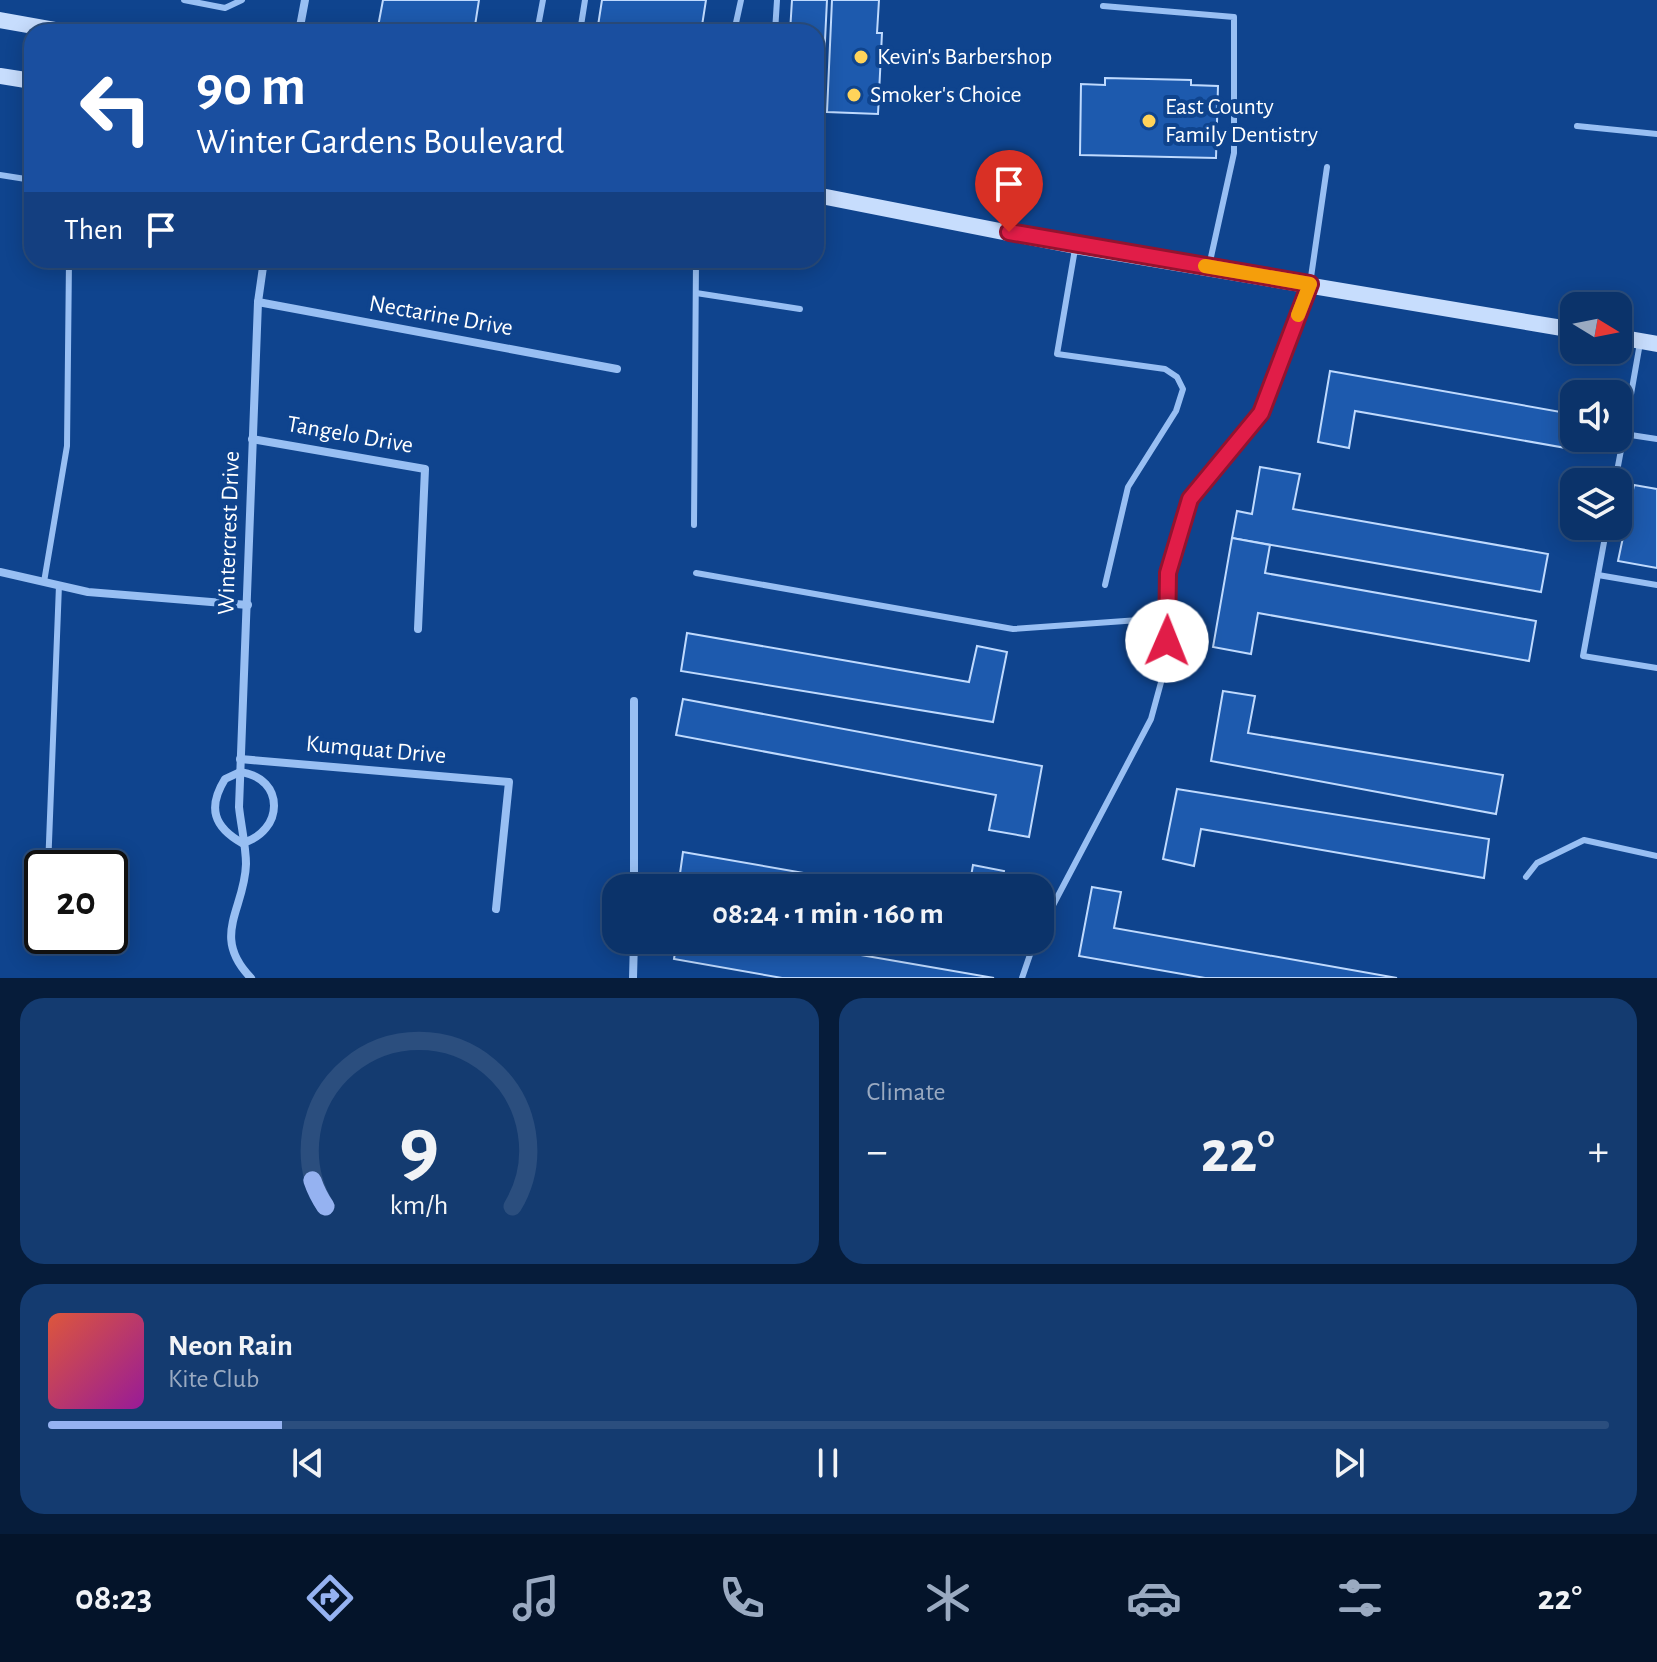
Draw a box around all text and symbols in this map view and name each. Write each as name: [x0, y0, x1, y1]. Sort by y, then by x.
place label: Kevin's Barbershop: [877, 45, 1052, 69]
marker: Kevin's Barbershop: [852, 48, 870, 66]
icon: left: [64, 56, 168, 160]
text: 90 m: [196, 59, 306, 115]
place label: Smoker's Choice: [870, 83, 1022, 107]
marker: Smoker's Choice: [845, 86, 863, 104]
place label: East County Family Dentistry: [1165, 95, 1318, 147]
marker: East County Family Dentistry: [1140, 112, 1158, 130]
text: Winter Gardens Boulevard: [196, 124, 564, 160]
pin: [975, 150, 1043, 232]
icon: arrive: [987, 162, 1031, 206]
icon: arrive: [139, 208, 183, 252]
text: Then: [64, 215, 123, 245]
street label: Nectarine Drive: [367, 292, 515, 340]
north arrow: [1560, 292, 1632, 364]
map controls: [1560, 292, 1632, 540]
button: sound: [1560, 380, 1632, 452]
street label: Tangelo Drive: [285, 412, 415, 458]
street label: Wintercrest Drive: [214, 451, 244, 615]
button: layers: [1560, 468, 1632, 540]
position arrow: [1125, 599, 1209, 683]
street label: Kumquat Drive: [305, 732, 447, 768]
speed limit sign: 20: [24, 850, 128, 954]
text: 08:24 · 1 min · 160 m: [712, 899, 944, 929]
text: Climate: [867, 1079, 945, 1105]
text: 9: [399, 1106, 439, 1190]
text: 22°: [1201, 1123, 1275, 1183]
text: −: [867, 1130, 888, 1174]
text: +: [1588, 1130, 1609, 1174]
text: km/h: [390, 1191, 449, 1220]
text: Neon Rain: [168, 1331, 293, 1361]
text: Kite Club: [168, 1366, 259, 1392]
icon: previous: [286, 1441, 330, 1485]
icon: pause: [806, 1441, 850, 1485]
icon: next: [1327, 1441, 1371, 1485]
icon: directions: [302, 1570, 358, 1626]
icon: music: [508, 1570, 564, 1626]
icon: phone: [714, 1570, 770, 1626]
icon: climate: [920, 1570, 976, 1626]
icon: car: [1126, 1570, 1182, 1626]
icon: filters: [1332, 1570, 1388, 1626]
text: 08:23: [75, 1580, 152, 1616]
text: 22°: [1538, 1580, 1582, 1616]

